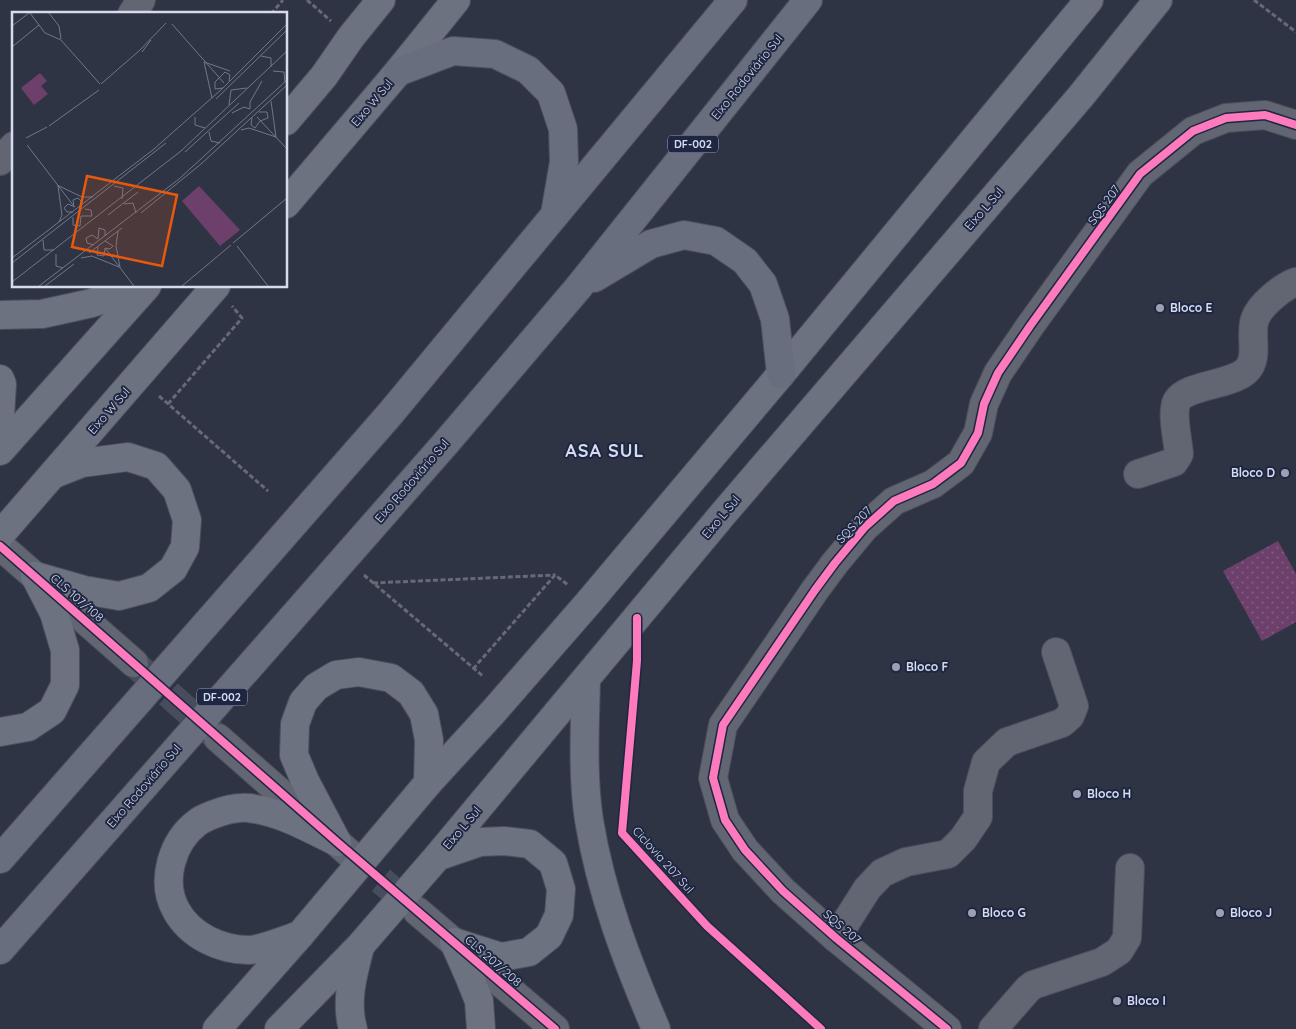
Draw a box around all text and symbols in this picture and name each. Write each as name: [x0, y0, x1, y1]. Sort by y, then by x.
inset map: [12, 12, 288, 288]
street label: Eixo Rodoviário Sul: [708, 31, 786, 122]
street label: Eixo W Sul: [348, 76, 396, 129]
road number: DF-002: [668, 136, 718, 152]
street label: SQS 207: [1084, 182, 1123, 227]
street label: Eixo L Sul: [961, 184, 1006, 233]
place label: Bloco E: [1170, 300, 1213, 315]
marker: Bloco E: [1154, 302, 1166, 314]
street label: Eixo W Sul: [84, 384, 133, 437]
street label: Eixo Rodoviário Sul: [371, 436, 452, 525]
district label: ASA SUL: [565, 439, 645, 462]
place label: Bloco D: [1231, 465, 1275, 480]
marker: Bloco D: [1279, 467, 1291, 479]
street label: Eixo L Sul: [698, 492, 743, 541]
street label: SQS 207: [833, 503, 875, 546]
street label: CLS 107/108: [48, 570, 107, 625]
place label: Bloco F: [906, 659, 949, 674]
marker: Bloco F: [890, 661, 902, 673]
road number: DF-002: [197, 689, 247, 706]
street label: Eixo Rodoviário Sul: [103, 741, 184, 830]
place label: Bloco H: [1087, 786, 1131, 801]
marker: Bloco H: [1071, 788, 1083, 800]
street label: Eixo L Sul: [439, 803, 484, 852]
street label: Ciclovia 207 Sul: [629, 823, 697, 896]
place label: Bloco G: [982, 905, 1026, 920]
place label: Bloco J: [1230, 905, 1272, 920]
street label: SQS 207: [820, 906, 864, 947]
marker: Bloco G: [966, 907, 978, 919]
marker: Bloco J: [1214, 907, 1226, 919]
street label: CLS 207/208: [462, 932, 525, 989]
place label: Bloco I: [1127, 993, 1166, 1008]
marker: Bloco I: [1111, 995, 1123, 1007]

